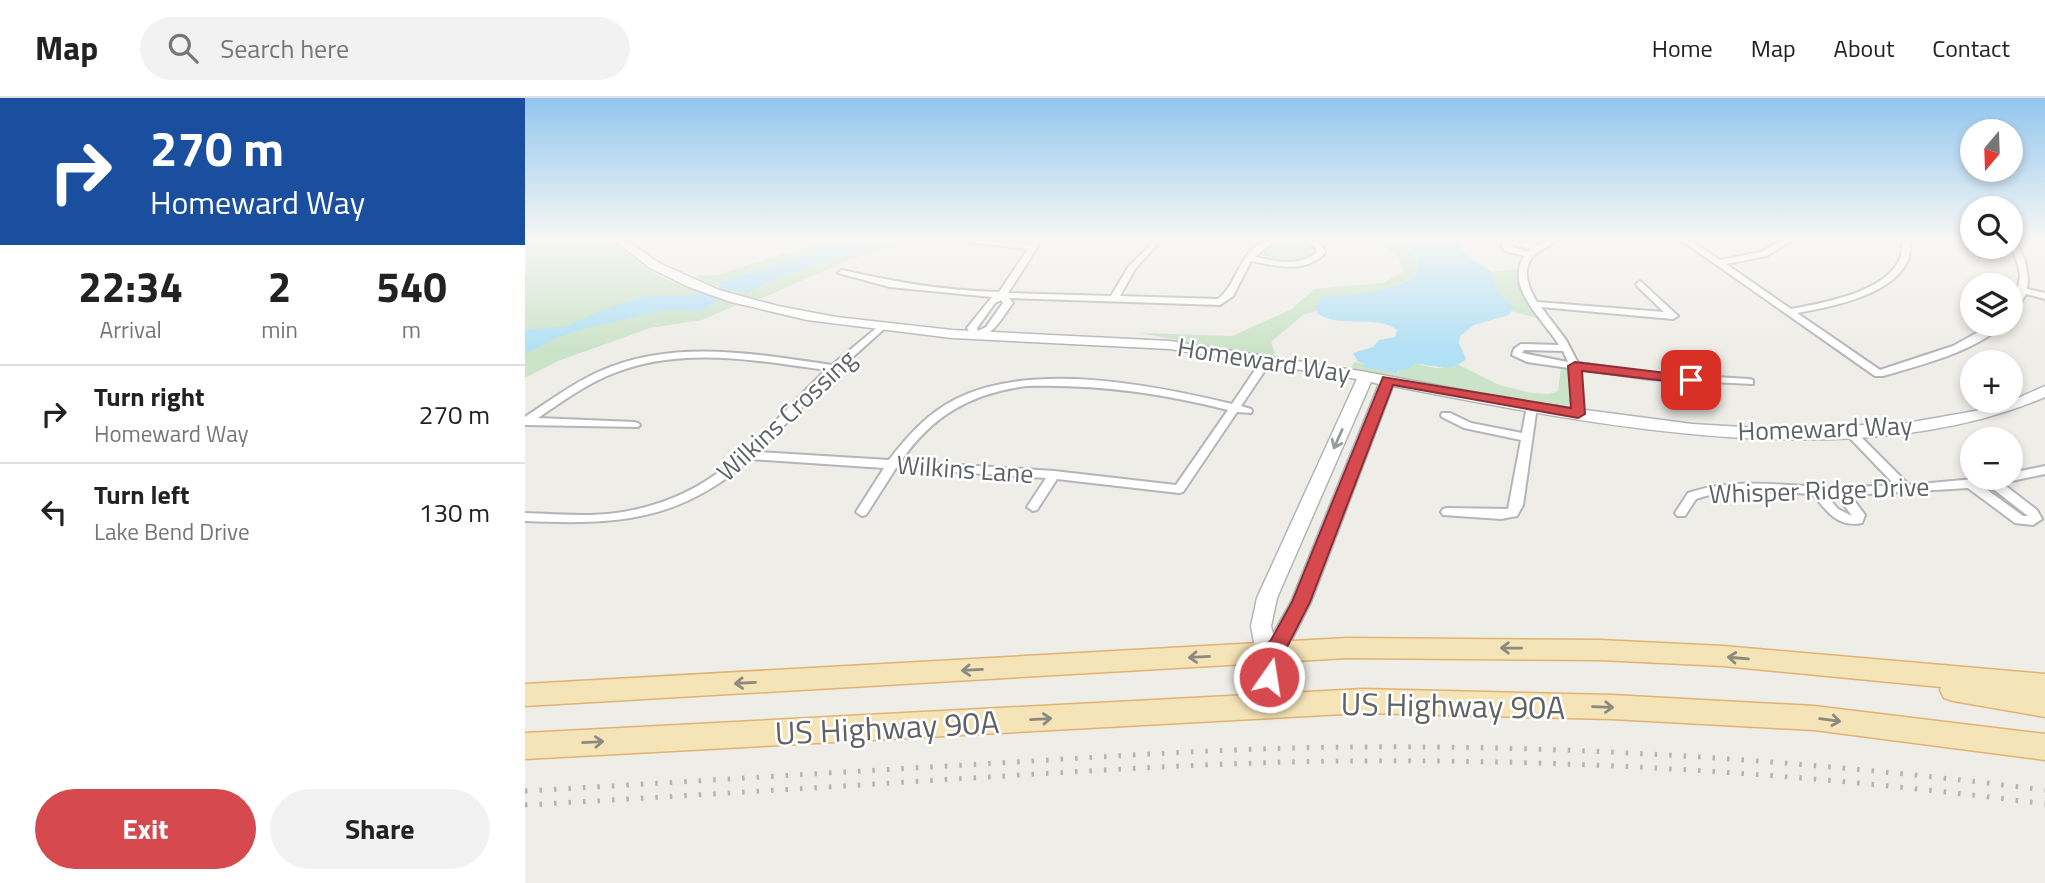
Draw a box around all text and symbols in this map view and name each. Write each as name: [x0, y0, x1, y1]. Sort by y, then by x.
search box: [140, 17, 630, 80]
text: Map: [35, 23, 98, 73]
icon: search: [164, 29, 202, 67]
text: Search here: [220, 29, 349, 68]
text: Home: [1652, 30, 1713, 66]
text: Map: [1751, 30, 1796, 66]
text: About: [1834, 30, 1894, 66]
text: Contact: [1932, 30, 2010, 66]
text: 270 m: [150, 110, 284, 185]
north arrow: [1960, 119, 2023, 182]
map controls: [1960, 119, 2023, 490]
icon: right: [35, 126, 126, 217]
text: Homeward Way: [150, 178, 365, 226]
button: search: [1960, 196, 2023, 259]
text: 22:34: [78, 254, 183, 318]
text: 2: [268, 254, 291, 318]
text: 540: [376, 254, 447, 318]
button: layers: [1960, 273, 2023, 336]
text: Arrival: [99, 312, 162, 347]
text: min: [261, 312, 298, 347]
text: m: [402, 312, 421, 347]
street label: Homeward Way: [1175, 327, 1353, 393]
street label: Wilkins Crossing: [707, 340, 865, 490]
pin: [1661, 350, 1721, 410]
button: +: [1960, 350, 2023, 413]
icon: arrive: [1672, 361, 1710, 399]
text: Turn right: [94, 377, 205, 416]
icon: right: [35, 395, 73, 433]
text: 270 m: [419, 395, 490, 434]
street label: Homeward Way: [1737, 405, 1913, 451]
text: Homeward Way: [94, 416, 249, 451]
button: −: [1960, 427, 2023, 490]
one-way arrow: [1331, 428, 1344, 449]
street label: Wilkins Lane: [895, 445, 1035, 493]
street label: Whisper Ridge Drive: [1708, 467, 1930, 513]
text: Turn left: [94, 475, 189, 514]
icon: left: [35, 493, 73, 531]
text: 130 m: [419, 493, 490, 532]
text: Lake Bend Drive: [94, 514, 250, 549]
position arrow: [1232, 640, 1306, 714]
one-way arrow: [1499, 641, 1522, 655]
one-way arrow: [1188, 650, 1211, 663]
one-way arrow: [1727, 651, 1750, 664]
one-way arrow: [961, 663, 984, 676]
one-way arrow: [734, 676, 757, 689]
street label: US Highway 90A: [1340, 679, 1566, 731]
street label: US Highway 90A: [774, 697, 1000, 757]
one-way arrow: [1592, 700, 1615, 714]
one-way arrow: [1029, 712, 1052, 725]
one-way arrow: [1819, 714, 1841, 727]
one-way arrow: [581, 736, 604, 749]
button: Exit: [35, 789, 256, 869]
button: Share: [270, 789, 490, 869]

